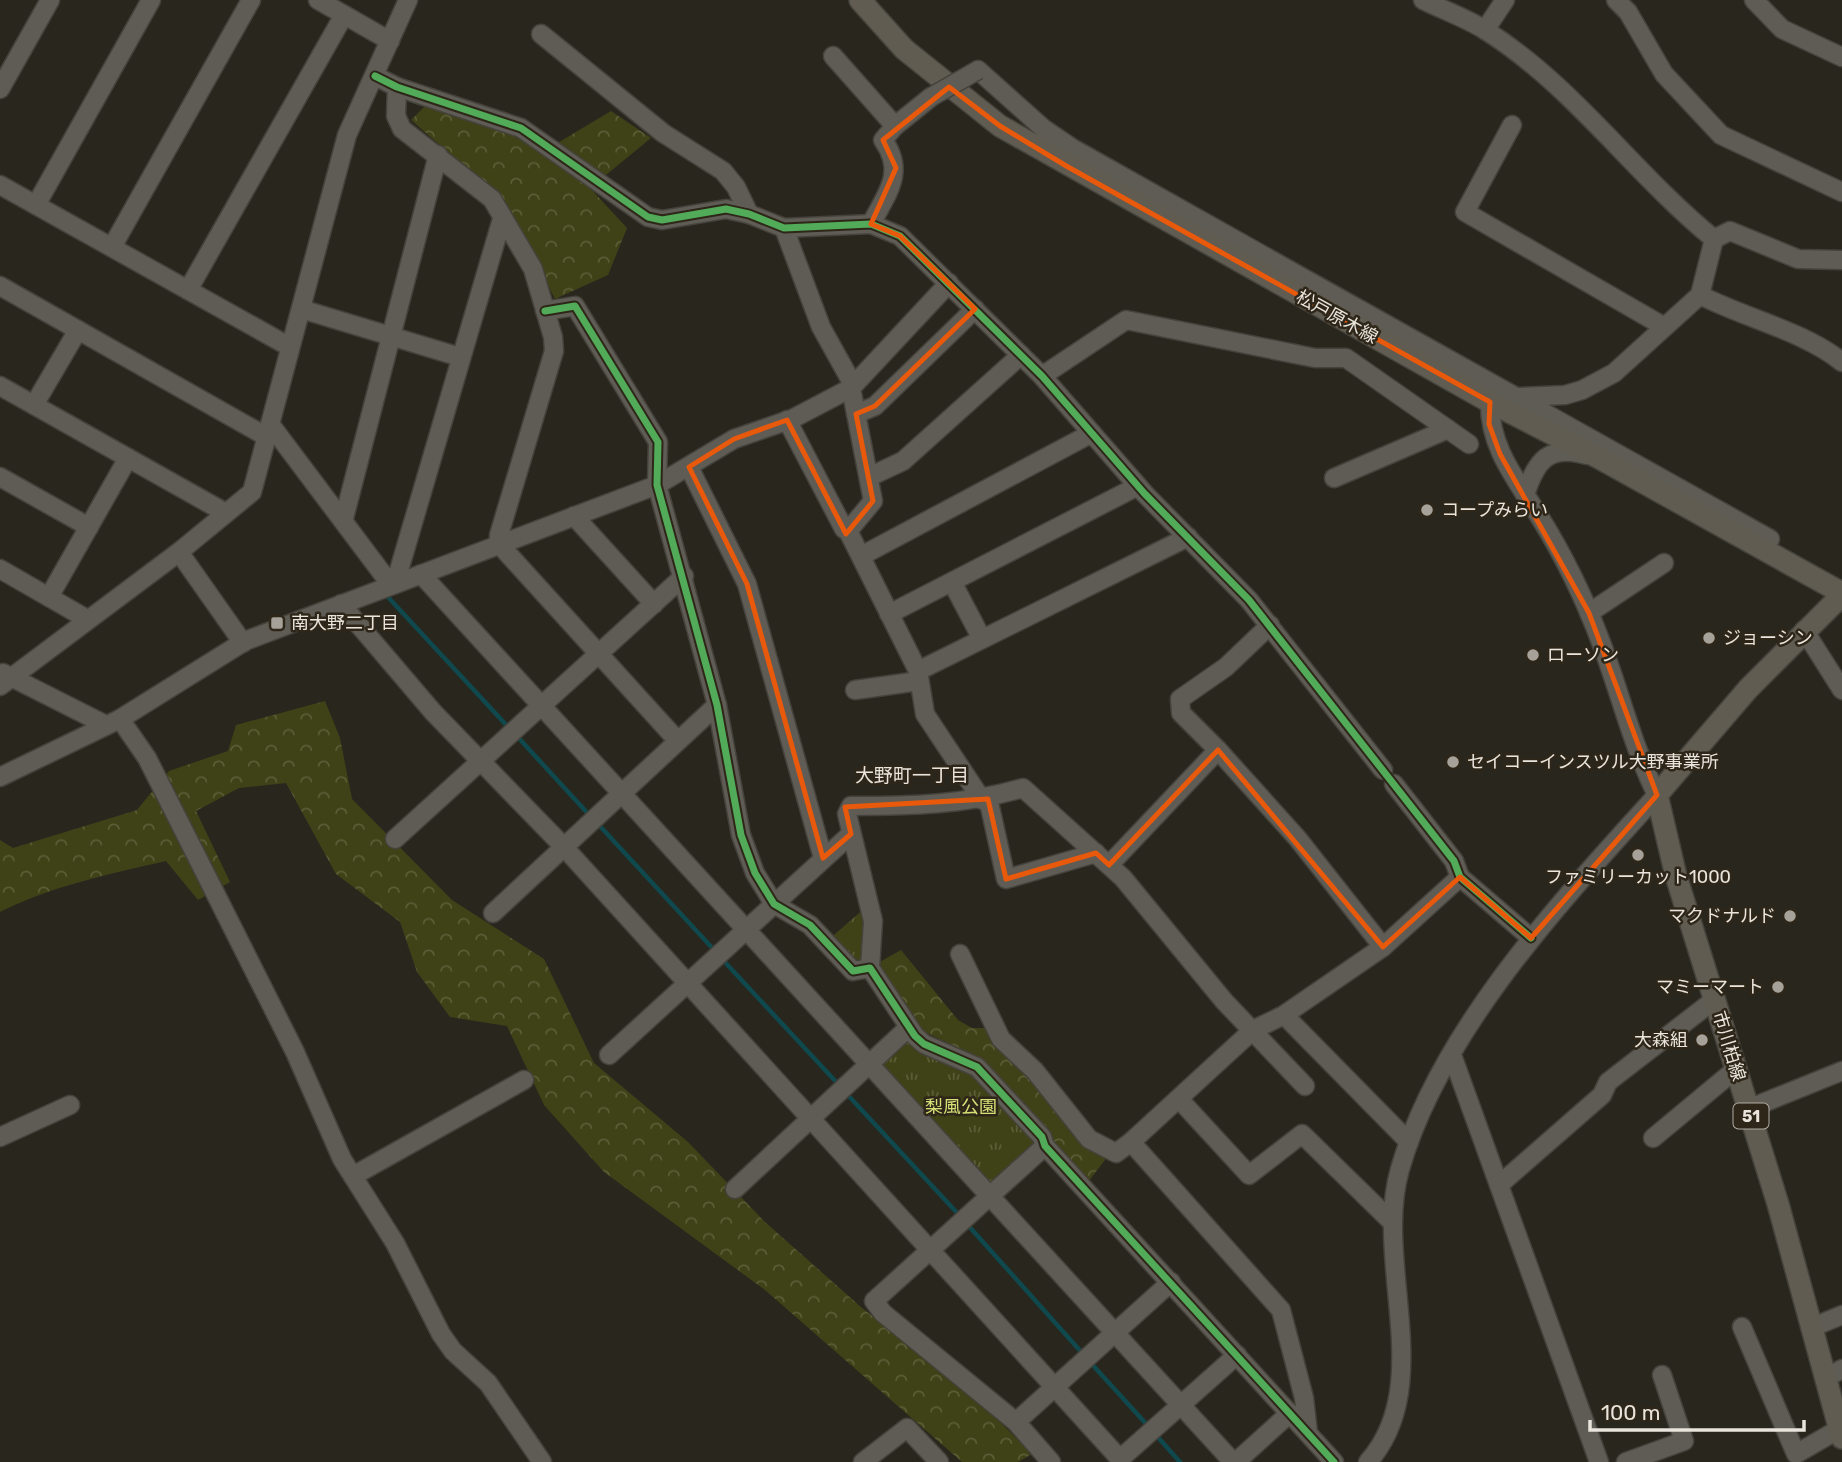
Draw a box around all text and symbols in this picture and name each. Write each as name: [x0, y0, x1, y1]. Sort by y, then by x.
street label: 松戸原木線: [1292, 286, 1382, 348]
place label: コープみらい: [1441, 499, 1548, 521]
marker: コープみらい: [1419, 502, 1435, 518]
place label: 南大野二丁目: [291, 612, 399, 634]
marker: 南大野二丁目: [269, 615, 285, 631]
place label: ジョーシン: [1723, 627, 1813, 649]
marker: ジョーシン: [1701, 630, 1717, 646]
place label: ローソン: [1547, 644, 1619, 666]
marker: ローソン: [1525, 647, 1541, 663]
place label: セイコーインスツル大野事業所: [1467, 751, 1719, 773]
marker: セイコーインスツル大野事業所: [1445, 754, 1461, 770]
district label: 大野町一丁目: [855, 764, 969, 787]
marker: ファミリーカット1000: [1630, 847, 1646, 863]
place label: ファミリーカット1000: [1545, 866, 1731, 888]
place label: マクドナルド: [1668, 905, 1776, 927]
marker: マクドナルド: [1782, 908, 1798, 924]
place label: マミーマート: [1656, 976, 1764, 998]
marker: マミーマート: [1770, 979, 1786, 995]
street label: 市川柏線: [1708, 1008, 1750, 1084]
place label: 大森組: [1634, 1029, 1688, 1051]
marker: 大森組: [1694, 1032, 1710, 1048]
park label: 梨風公園: [925, 1096, 997, 1118]
road number: 51: [1734, 1104, 1768, 1128]
scale bar: [1590, 1388, 1804, 1432]
text: 100 m: [1601, 1400, 1660, 1425]

